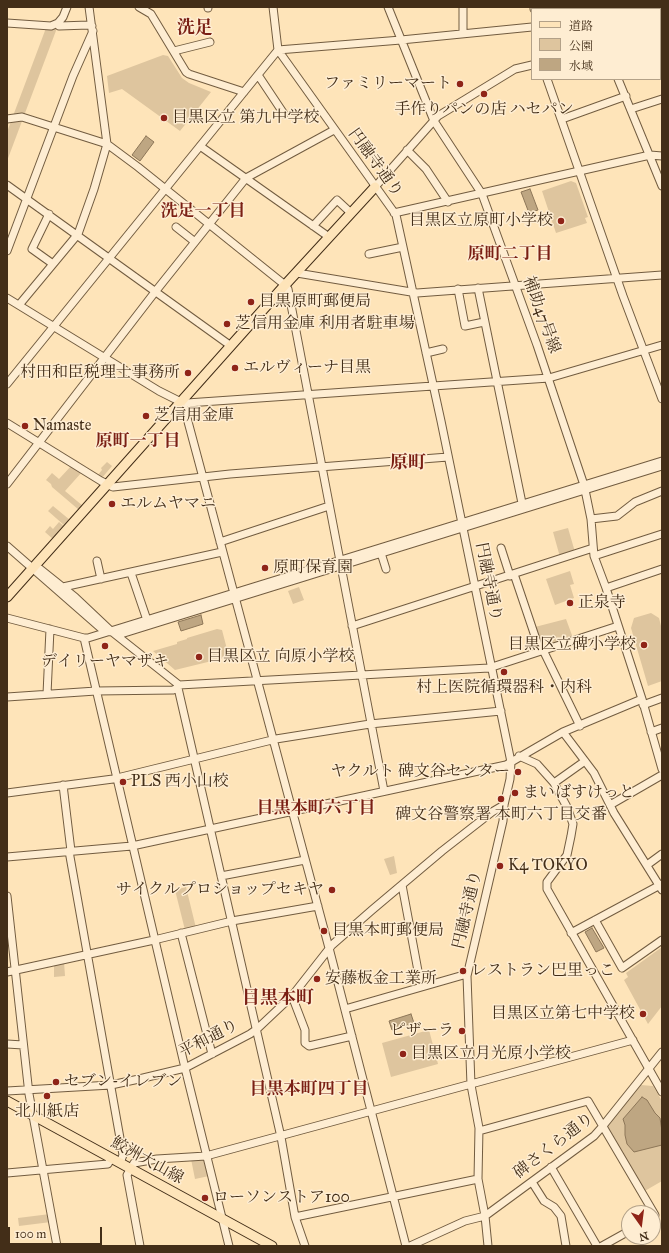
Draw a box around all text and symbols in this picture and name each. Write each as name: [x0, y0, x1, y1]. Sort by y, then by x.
legend: [531, 8, 661, 80]
district label: 洗足: [177, 18, 213, 40]
text: 道路: [569, 19, 593, 33]
text: 公園: [569, 39, 593, 53]
text: 水域: [569, 59, 593, 73]
place label: ファミリーマート: [324, 74, 452, 94]
marker: ファミリーマート: [455, 79, 465, 89]
marker: 手作りパンの店 ハセパン: [479, 89, 489, 99]
place label: 手作りパンの店 ハセパン: [394, 100, 574, 120]
place label: 目黒区立 第九中学校: [172, 108, 319, 128]
marker: 目黒区立 第九中学校: [159, 113, 169, 123]
street label: 円融寺通り: [344, 125, 406, 201]
district label: 洗足一丁目: [161, 202, 245, 222]
place label: 目黒区立原町小学校: [409, 211, 553, 231]
marker: 目黒区立原町小学校: [556, 216, 566, 226]
district label: 原町二丁目: [468, 245, 552, 265]
street label: 補助47号線: [518, 274, 564, 356]
place label: 目黒原町郵便局: [259, 292, 371, 312]
marker: 目黒原町郵便局: [246, 297, 256, 307]
place label: 芝信用金庫 利用者駐車場: [235, 314, 414, 334]
marker: 芝信用金庫 利用者駐車場: [222, 319, 232, 329]
place label: エルヴィーナ目黒: [243, 358, 371, 378]
place label: 村田和臣税理士事務所: [20, 363, 180, 383]
marker: エルヴィーナ目黒: [230, 363, 240, 373]
marker: 村田和臣税理士事務所: [183, 368, 193, 378]
place label: 芝信用金庫: [154, 406, 234, 426]
marker: 芝信用金庫: [141, 411, 151, 421]
place label: Namaste: [33, 416, 91, 436]
marker: Namaste: [20, 421, 30, 431]
district label: 原町一丁目: [96, 432, 180, 452]
district label: 原町: [390, 453, 426, 475]
place label: エルムヤマニ: [120, 494, 216, 514]
marker: エルムヤマニ: [107, 499, 117, 509]
street label: 円融寺通り: [471, 541, 505, 623]
place label: 原町保育園: [273, 558, 353, 578]
marker: 原町保育園: [260, 563, 270, 573]
place label: 正泉寺: [578, 593, 626, 613]
marker: 正泉寺: [565, 598, 575, 608]
place label: 目黒区立碑小学校: [508, 635, 636, 655]
marker: 目黒区立碑小学校: [639, 640, 649, 650]
marker: デイリーヤマザキ: [100, 641, 110, 651]
place label: 目黒区立 向原小学校: [207, 647, 354, 667]
place label: デイリーヤマザキ: [41, 652, 169, 672]
marker: 目黒区立 向原小学校: [194, 652, 204, 662]
marker: 村上医院循環器科・内科: [499, 667, 509, 677]
place label: 村上医院循環器科・内科: [416, 678, 592, 698]
place label: ヤクルト 碑文谷センター: [331, 762, 510, 782]
marker: ヤクルト 碑文谷センター: [513, 767, 523, 777]
place label: PLS 西小山校: [131, 772, 229, 792]
marker: PLS 西小山校: [118, 777, 128, 787]
place label: まいばすけっと: [523, 783, 635, 803]
marker: まいばすけっと: [510, 788, 520, 798]
marker: 碑文谷警察署 本町六丁目交番: [496, 794, 506, 804]
district label: 目黒本町六丁目: [257, 799, 375, 819]
place label: 碑文谷警察署 本町六丁目交番: [395, 805, 607, 825]
place label: K4 TOKYO: [508, 856, 588, 876]
marker: K4 TOKYO: [495, 861, 505, 871]
street label: 円融寺通り: [450, 869, 486, 951]
place label: サイクルプロショップセキヤ: [116, 880, 324, 900]
marker: サイクルプロショップセキヤ: [327, 885, 337, 895]
place label: 目黒本町郵便局: [332, 921, 444, 941]
marker: 目黒本町郵便局: [319, 926, 329, 936]
place label: レストラン巴里っこ: [471, 961, 615, 981]
marker: レストラン巴里っこ: [458, 966, 468, 976]
place label: 安藤板金工業所: [325, 969, 437, 989]
marker: 安藤板金工業所: [312, 974, 322, 984]
district label: 目黒本町: [242, 988, 314, 1010]
place label: 目黒区立第七中学校: [491, 1004, 635, 1024]
marker: 目黒区立第七中学校: [638, 1009, 648, 1019]
street label: 平和通り: [176, 1016, 242, 1062]
place label: ピザーラ: [390, 1021, 454, 1041]
marker: ピザーラ: [457, 1026, 467, 1036]
place label: 目黒区立月光原小学校: [411, 1044, 571, 1064]
marker: 目黒区立月光原小学校: [398, 1049, 408, 1059]
place label: セブン-イレブン: [64, 1072, 183, 1092]
marker: セブン-イレブン: [51, 1077, 61, 1087]
district label: 目黒本町四丁目: [250, 1080, 368, 1100]
marker: 北川紙店: [42, 1091, 52, 1101]
place label: 北川紙店: [15, 1102, 79, 1122]
street label: 碑さくら通り: [510, 1109, 598, 1183]
street label: 鮫洲大山線: [107, 1133, 187, 1189]
place label: ローソンストア100: [213, 1188, 350, 1208]
marker: ローソンストア100: [200, 1193, 210, 1203]
north arrow: [621, 1205, 661, 1245]
scale bar: [10, 1219, 104, 1245]
text: 100 m: [15, 1227, 46, 1241]
text: N: [638, 1229, 650, 1244]

